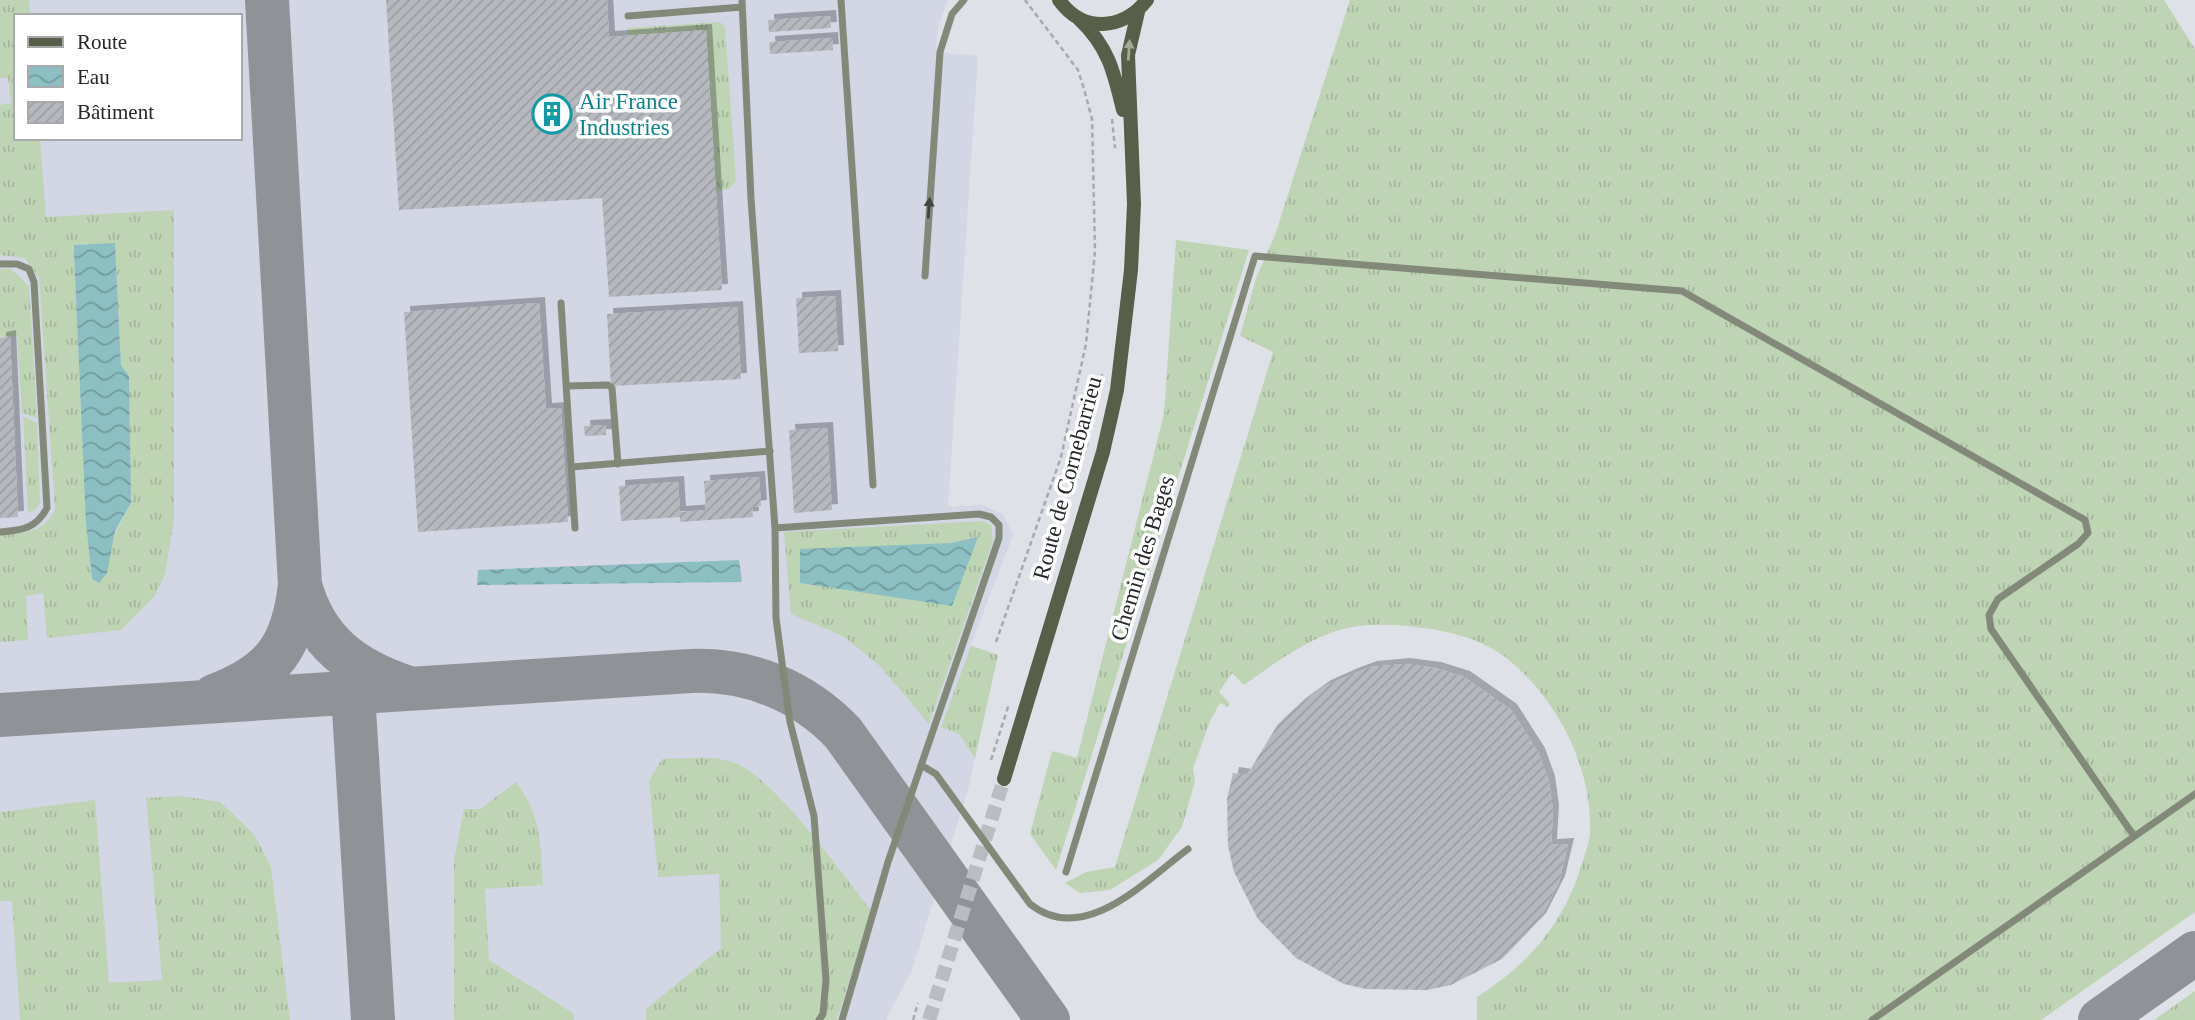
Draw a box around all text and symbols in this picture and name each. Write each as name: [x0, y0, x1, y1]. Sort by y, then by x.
legend: [14, 14, 242, 140]
text: Route: [77, 30, 127, 54]
one-way arrow: [1124, 39, 1135, 61]
text: Eau: [77, 65, 110, 89]
place label: Air France Industries: [579, 89, 678, 140]
building icon: Air France Industries: [531, 93, 573, 135]
text: Bâtiment: [77, 100, 154, 124]
one-way arrow: [924, 197, 935, 219]
street label: Route de Cornebarrieu: [1028, 373, 1107, 583]
street label: Chemin des Bages: [1105, 473, 1179, 644]

